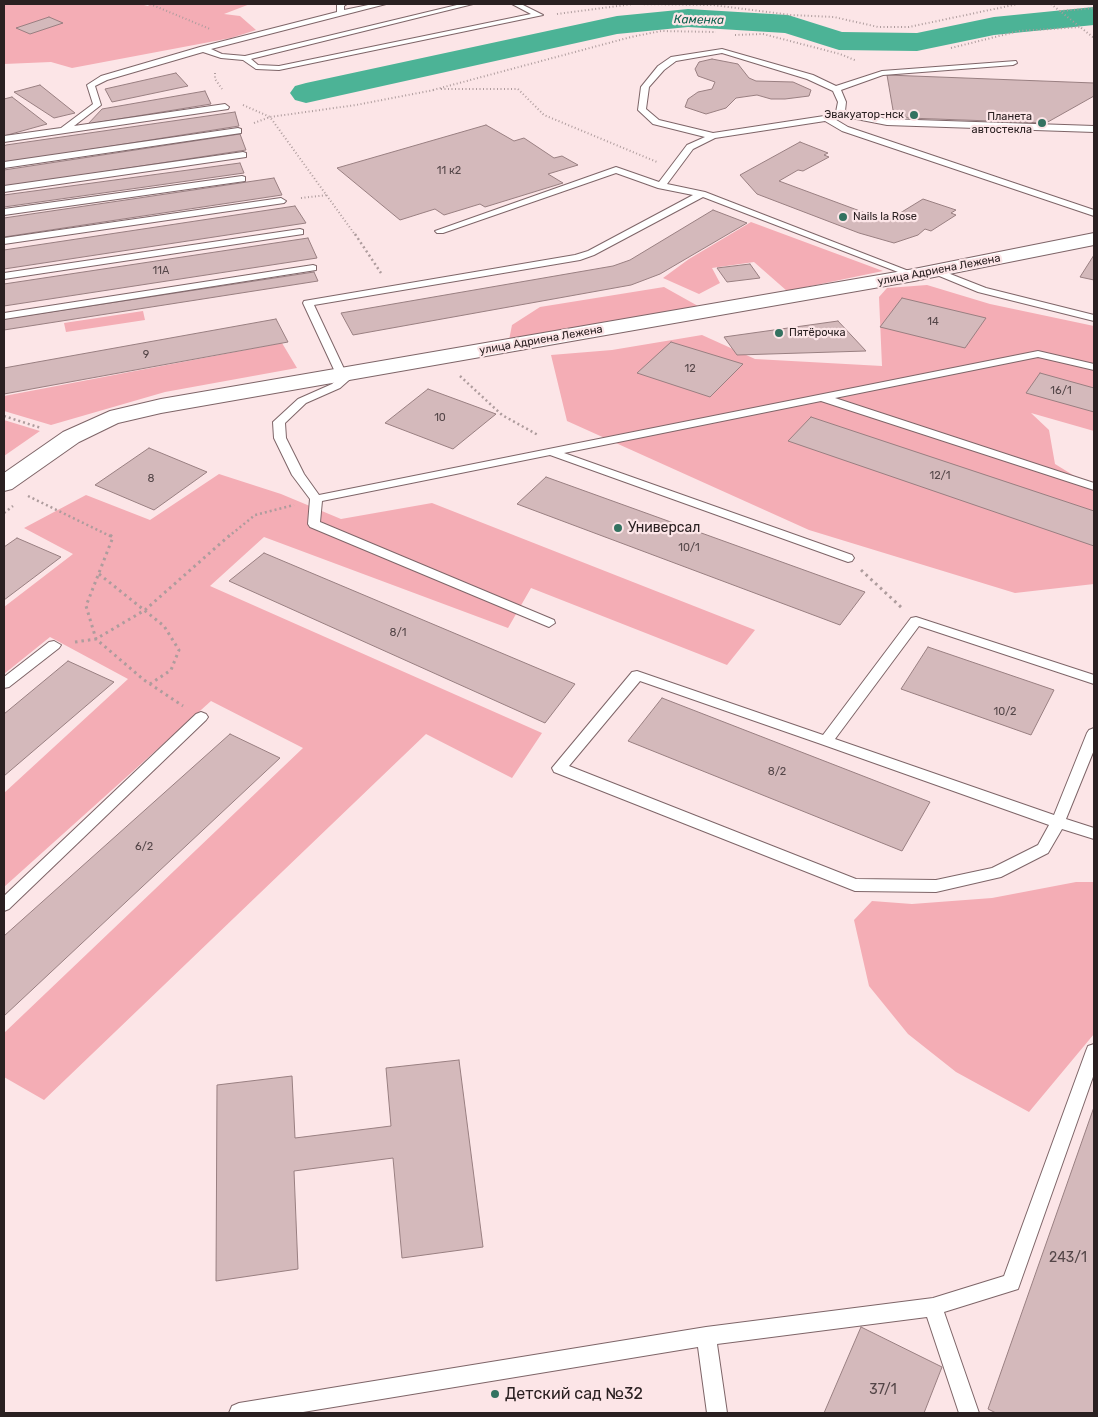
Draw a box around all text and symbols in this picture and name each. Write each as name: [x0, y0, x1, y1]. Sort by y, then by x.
water label: Каменка: [674, 12, 724, 28]
place label: Эвакуатор-нск: [824, 108, 904, 122]
marker: Эвакуатор-нск: [908, 109, 920, 121]
place label: Планета автостекла: [972, 110, 1032, 136]
marker: Планета автостекла: [1036, 117, 1048, 129]
house number: 11 к2: [437, 164, 461, 178]
place label: Nails la Rose: [853, 210, 917, 224]
marker: Nails la Rose: [837, 211, 849, 223]
street label: улица Адриена Лежена: [876, 252, 1002, 288]
house number: 11А: [153, 264, 169, 278]
house number: 14: [927, 315, 939, 329]
street label: улица Адриена Лежена: [478, 323, 604, 357]
place label: Пятёрочка: [789, 326, 846, 340]
marker: Пятёрочка: [773, 327, 785, 339]
house number: 9: [143, 348, 149, 362]
house number: 12: [684, 362, 696, 376]
house number: 16/1: [1050, 384, 1072, 398]
house number: 10: [434, 411, 446, 425]
house number: 12/1: [929, 469, 951, 483]
house number: 8: [148, 472, 154, 486]
place label: Универсал: [628, 520, 700, 536]
marker: Универсал: [612, 522, 624, 534]
house number: 10/1: [678, 541, 700, 555]
house number: 8/1: [390, 626, 406, 640]
house number: 10/2: [993, 705, 1017, 719]
house number: 8/2: [768, 765, 786, 779]
house number: 6/2: [135, 840, 153, 854]
house number: 243/1: [1049, 1250, 1087, 1266]
house number: 37/1: [869, 1382, 897, 1398]
place label: Детский сад №32: [505, 1384, 643, 1404]
marker: Детский сад №32: [489, 1388, 501, 1400]

